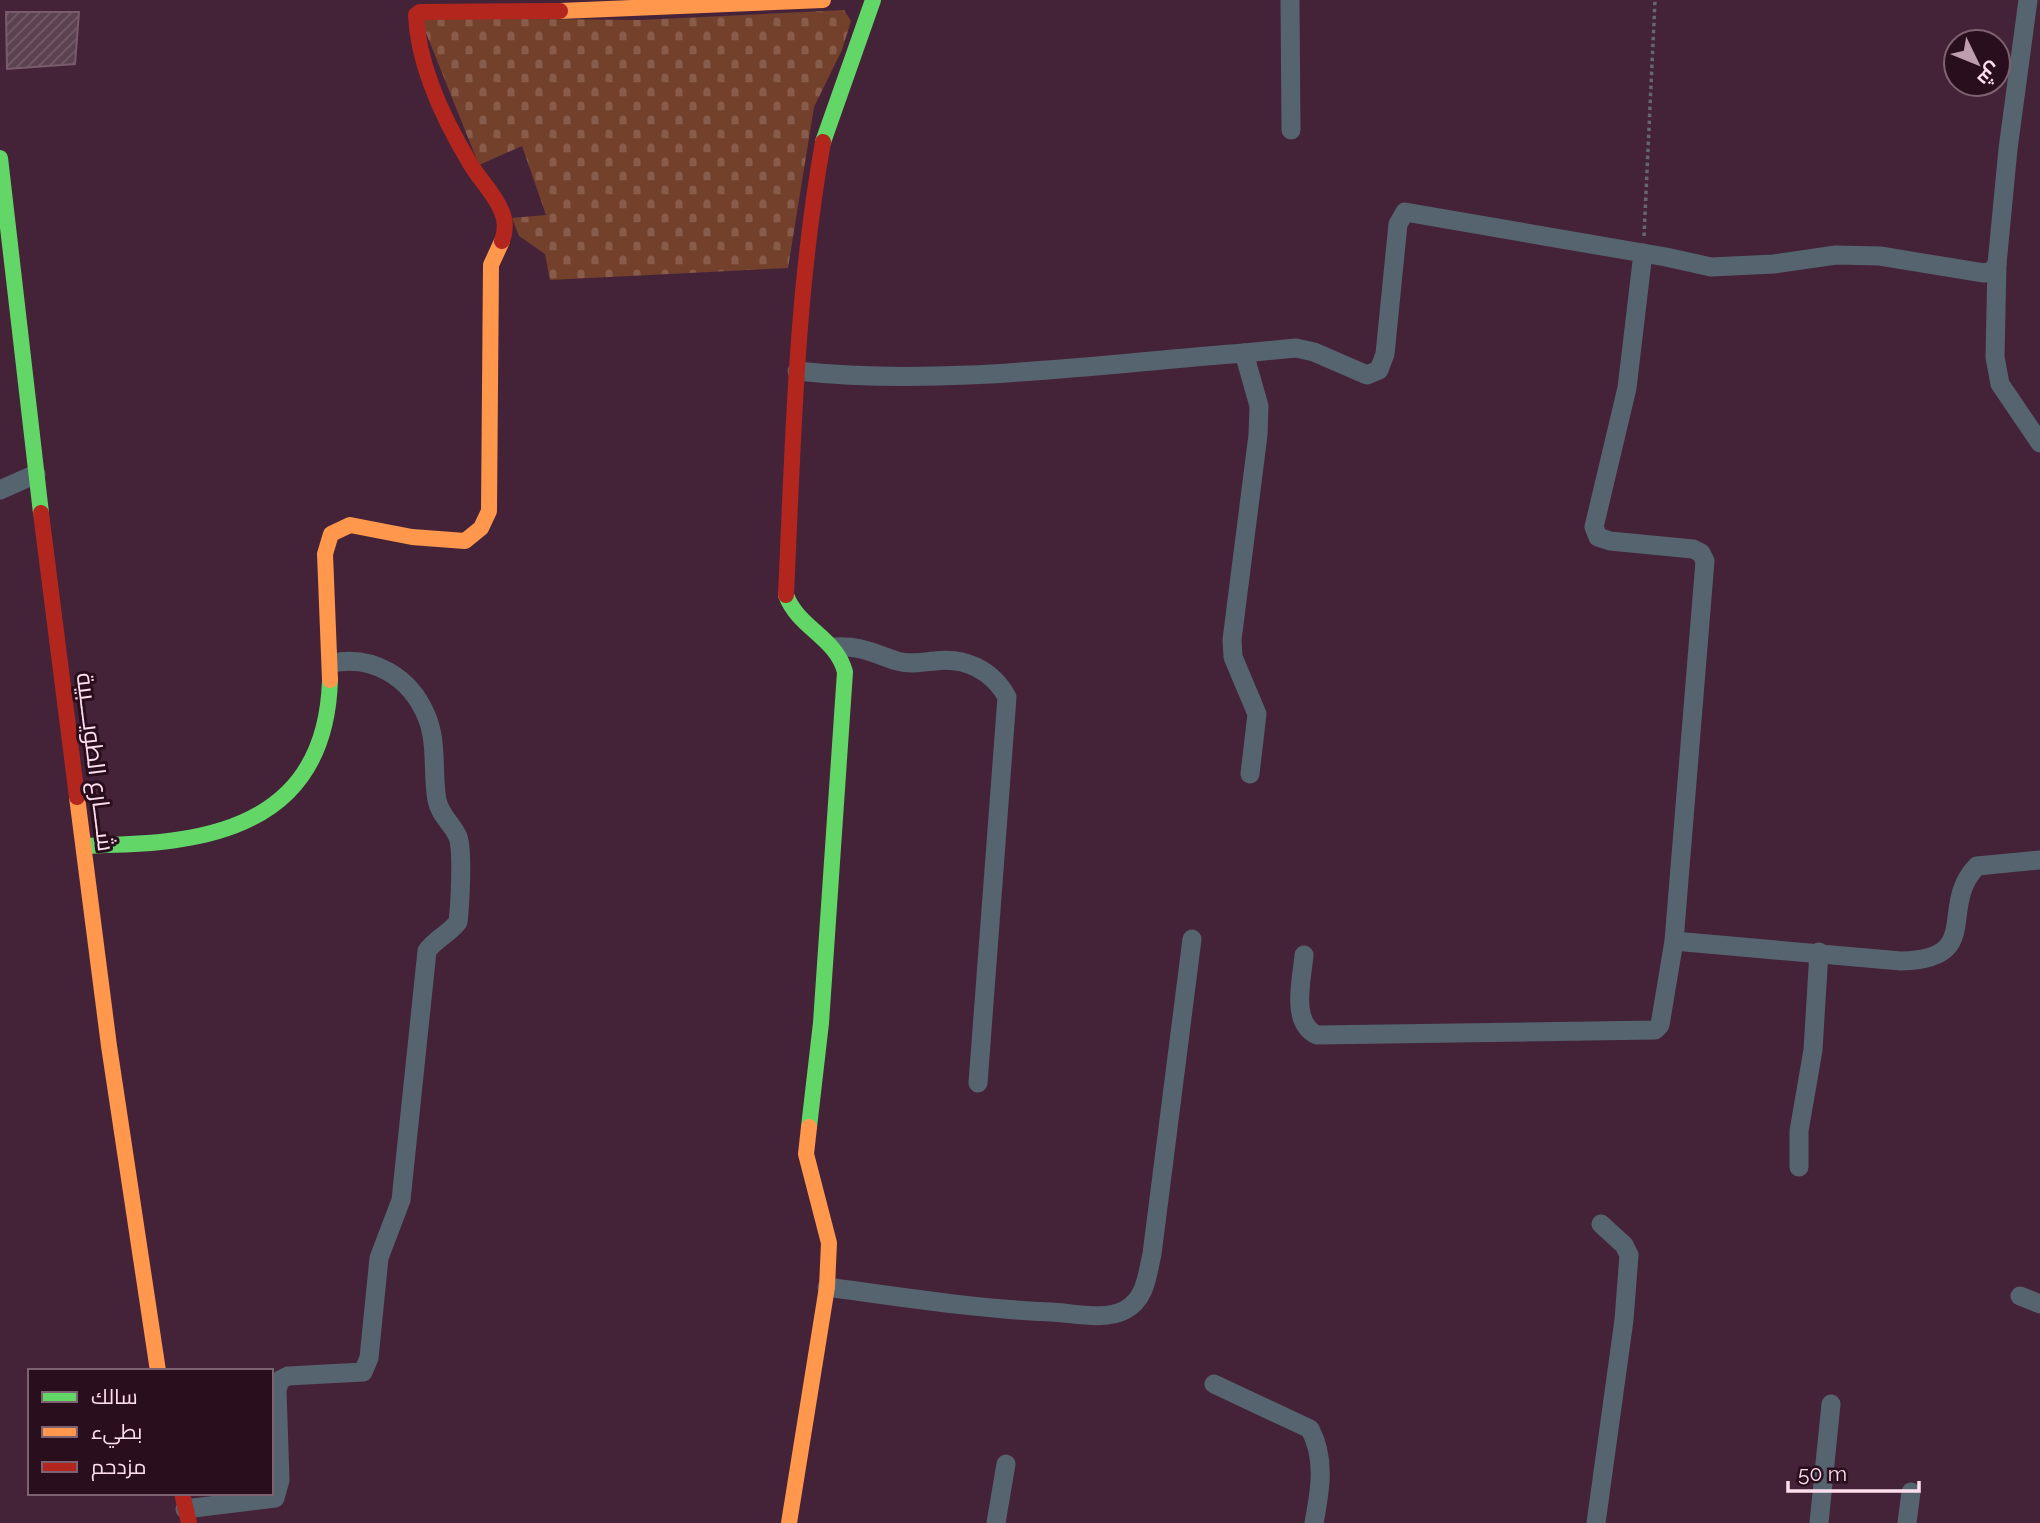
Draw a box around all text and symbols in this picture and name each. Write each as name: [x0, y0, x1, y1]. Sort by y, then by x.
north arrow: [1942, 28, 2012, 98]
text: ش: [1972, 57, 2006, 91]
street label: شــــارع الطويــــبية: [69, 671, 121, 853]
legend: [28, 1369, 273, 1495]
text: سالك: [91, 1384, 138, 1409]
text: بطيء: [91, 1419, 142, 1448]
scale bar: [1788, 1450, 1919, 1494]
text: مزدحم: [91, 1454, 146, 1481]
text: 50 m: [1798, 1461, 1847, 1486]

